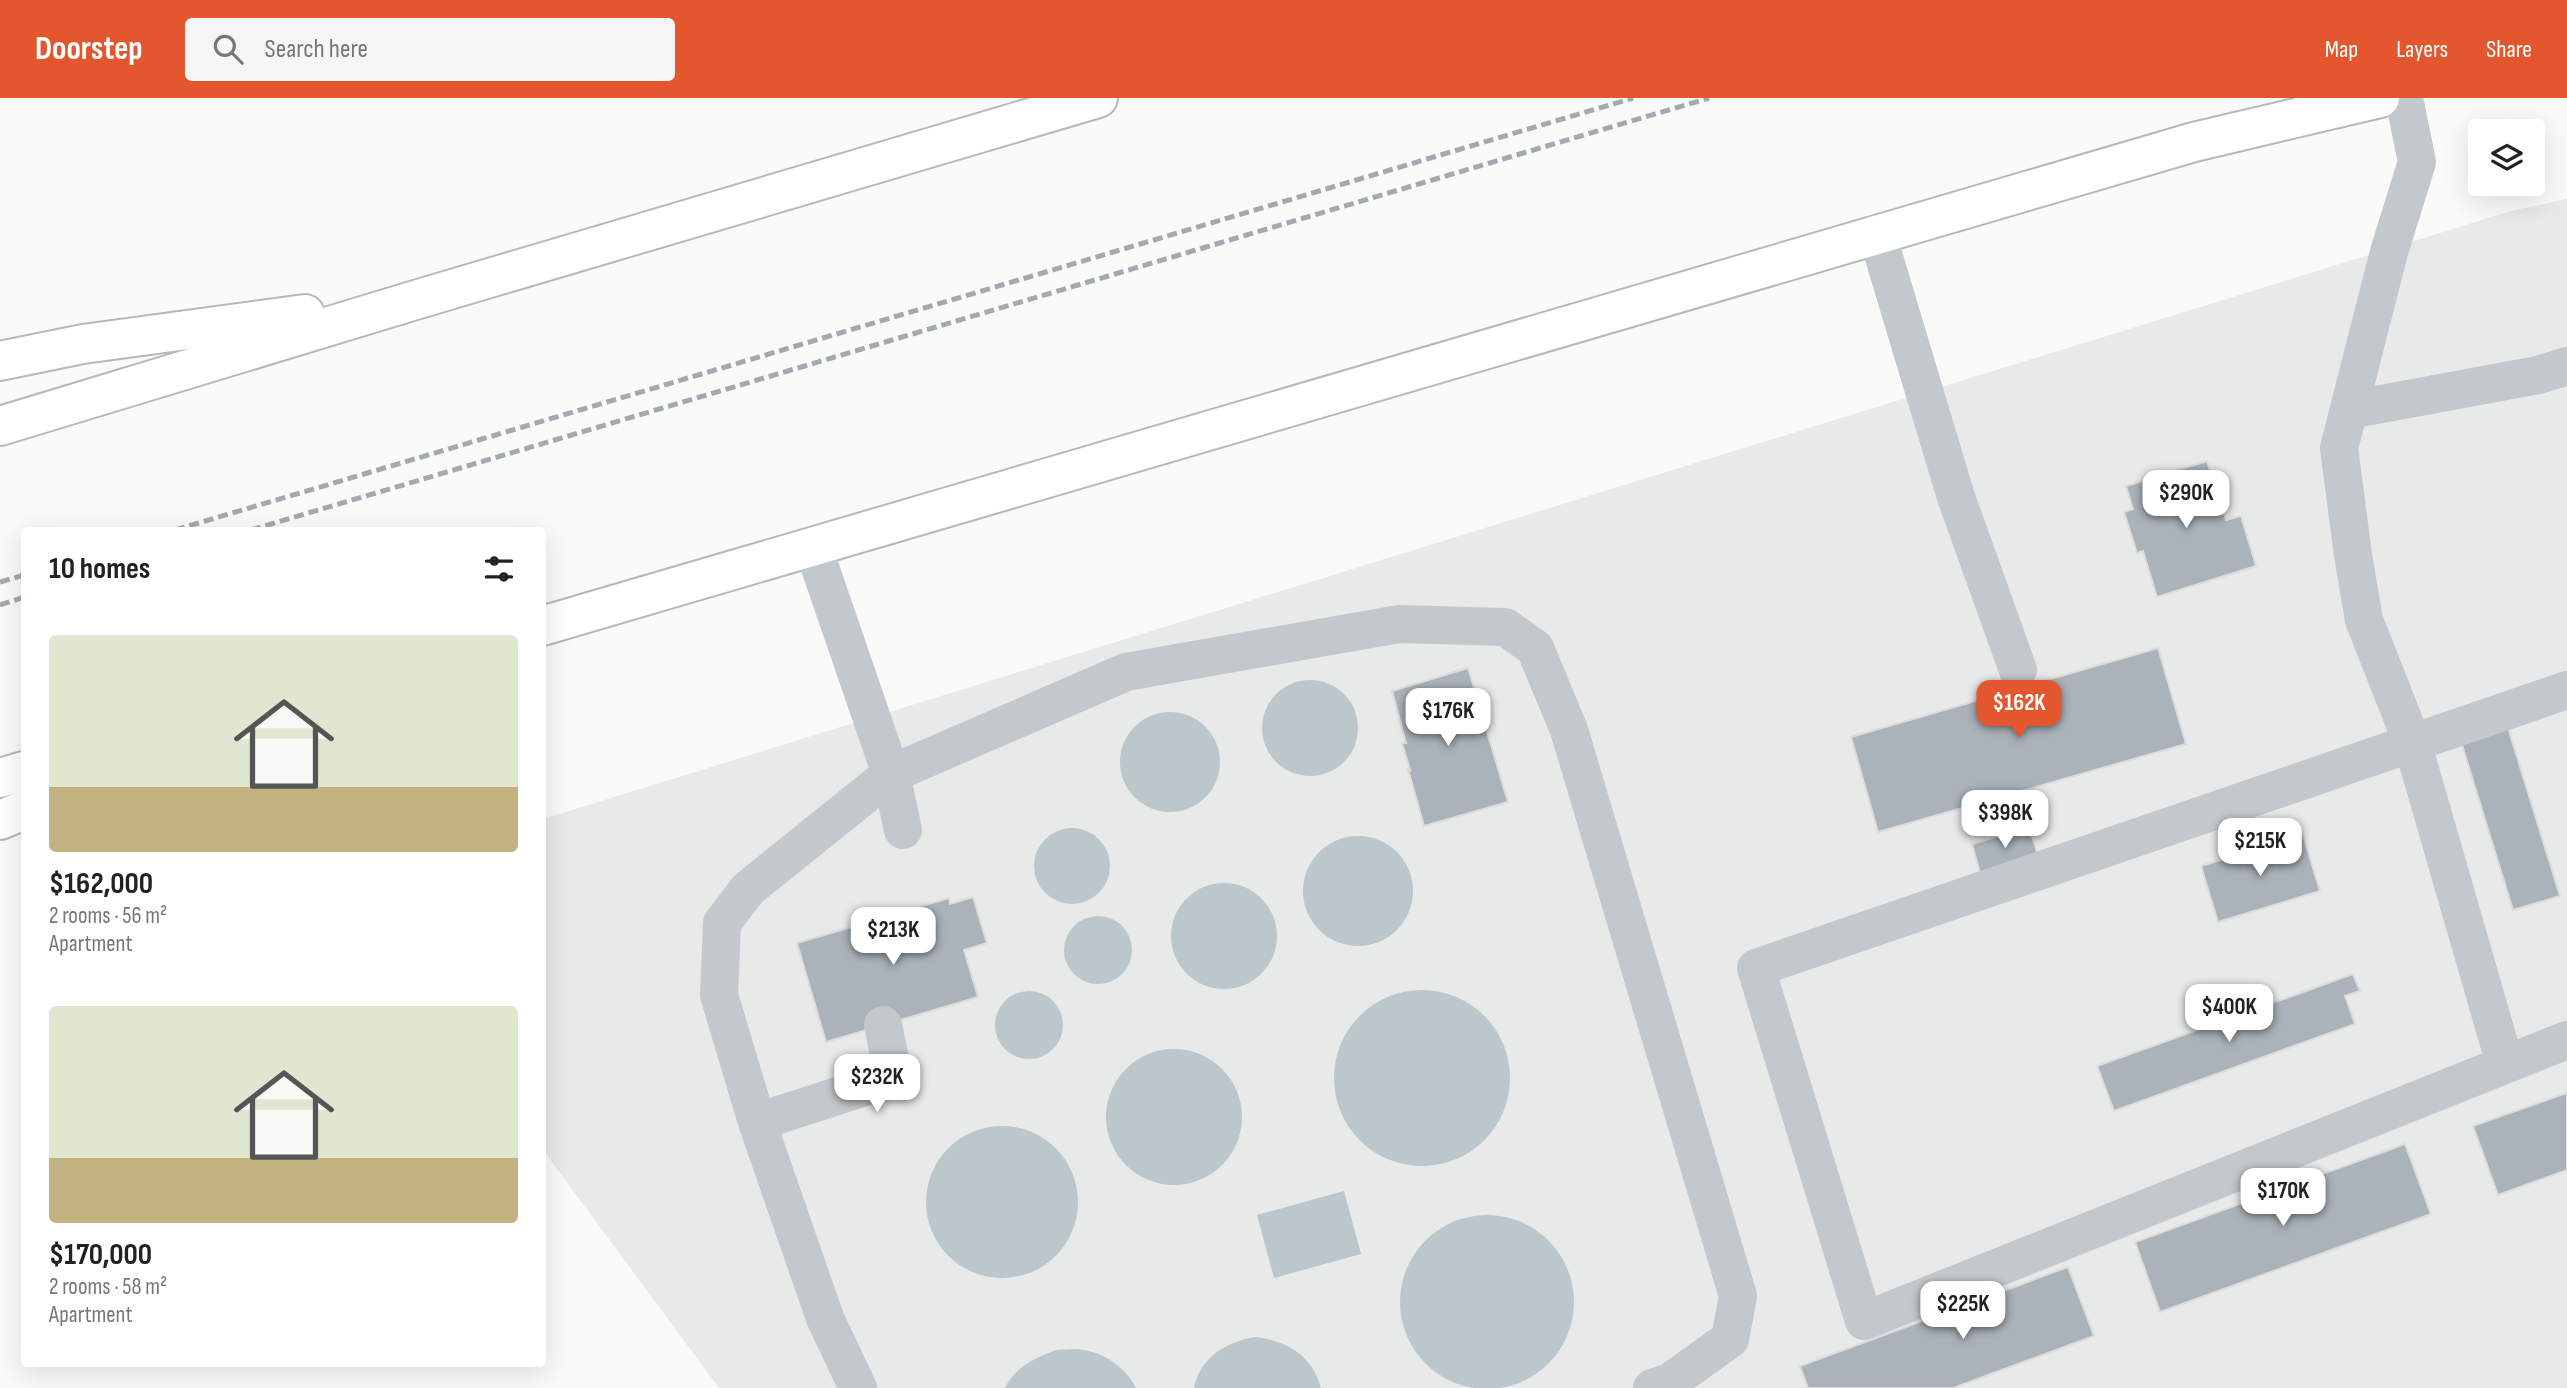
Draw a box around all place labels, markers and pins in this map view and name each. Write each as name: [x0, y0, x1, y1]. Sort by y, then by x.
pin: $290K: [2137, 470, 2235, 530]
pin: $162K: [1970, 680, 2068, 740]
pin: $176K: [1399, 688, 1497, 748]
pin: $398K: [1956, 790, 2054, 850]
pin: $215K: [2211, 818, 2309, 878]
pin: $213K: [844, 908, 942, 967]
pin: $400K: [2180, 984, 2278, 1044]
pin: $232K: [828, 1054, 926, 1114]
pin: $170K: [2234, 1168, 2332, 1228]
pin: $225K: [1914, 1282, 2012, 1341]

